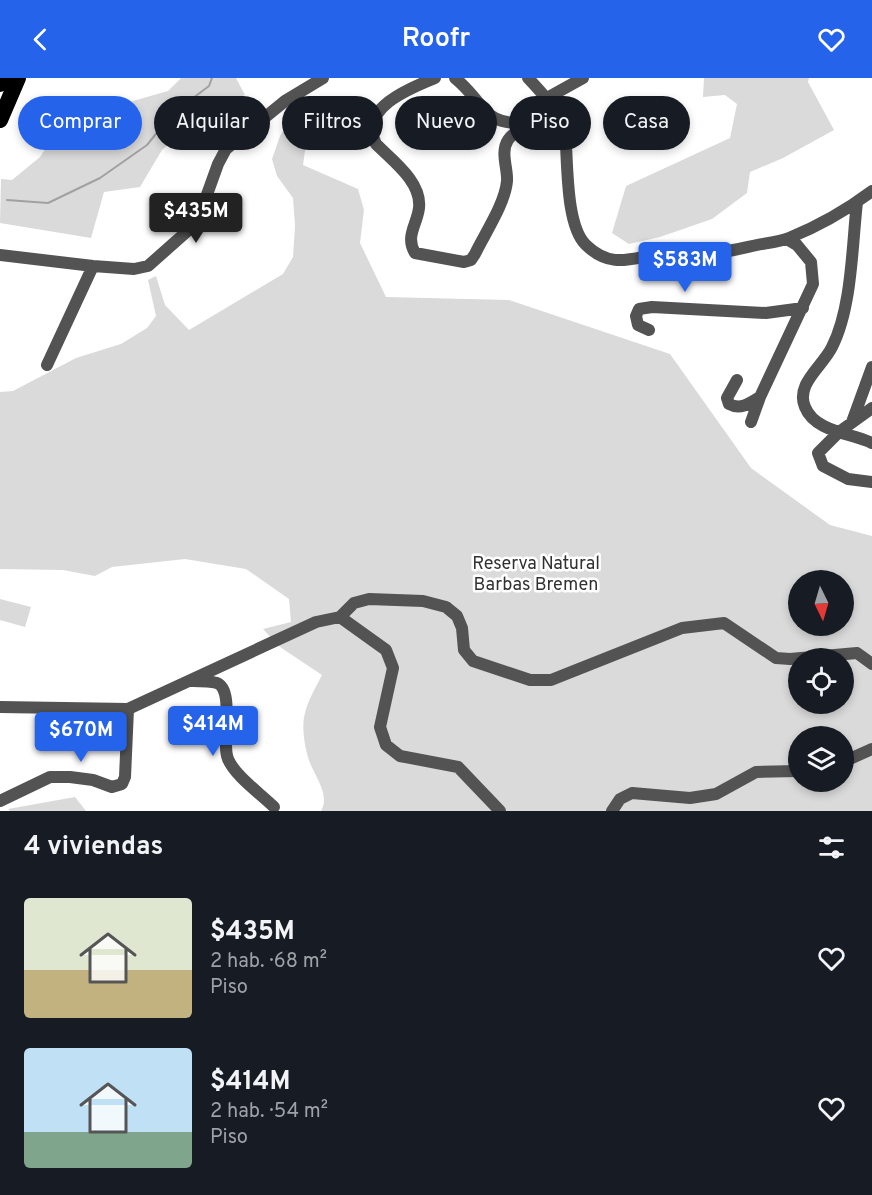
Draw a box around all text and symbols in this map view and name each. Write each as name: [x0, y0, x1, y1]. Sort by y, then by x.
text: Roofr: [402, 22, 470, 56]
icon: back: [24, 23, 57, 56]
icon: heart: [815, 23, 848, 56]
chip: Comprar: [18, 96, 142, 150]
chip: Alquilar: [154, 96, 270, 150]
chip: Filtros: [282, 96, 383, 150]
chip: Nuevo: [395, 96, 497, 150]
chip: Piso: [509, 96, 591, 150]
chip: Casa: [603, 96, 690, 150]
pin: $435M: [154, 193, 238, 244]
text: $435M: [163, 199, 229, 225]
pin: $583M: [643, 242, 727, 293]
text: $583M: [653, 248, 717, 274]
park label: Reserva Natural Barbas Bremen: [472, 553, 600, 597]
north arrow: [788, 570, 854, 636]
map controls: [788, 570, 854, 792]
button: locate: [788, 648, 854, 714]
pin: $414M: [171, 706, 255, 757]
pin: $670M: [39, 712, 123, 763]
text: $414M: [182, 712, 244, 738]
text: $670M: [49, 718, 113, 744]
button: layers: [788, 726, 854, 792]
text: 4 viviendas: [24, 831, 163, 864]
icon: filters: [815, 831, 848, 864]
text: $435M: [210, 916, 295, 949]
icon: home: [72, 922, 144, 994]
icon: heart: [815, 942, 848, 975]
text: 2 hab. · 68 m²: [210, 949, 327, 975]
text: Piso: [210, 975, 248, 1001]
text: $414M: [210, 1066, 291, 1099]
icon: home: [72, 1072, 144, 1144]
icon: heart: [815, 1092, 848, 1125]
text: 2 hab. · 54 m²: [210, 1099, 328, 1125]
text: Piso: [210, 1125, 248, 1151]

